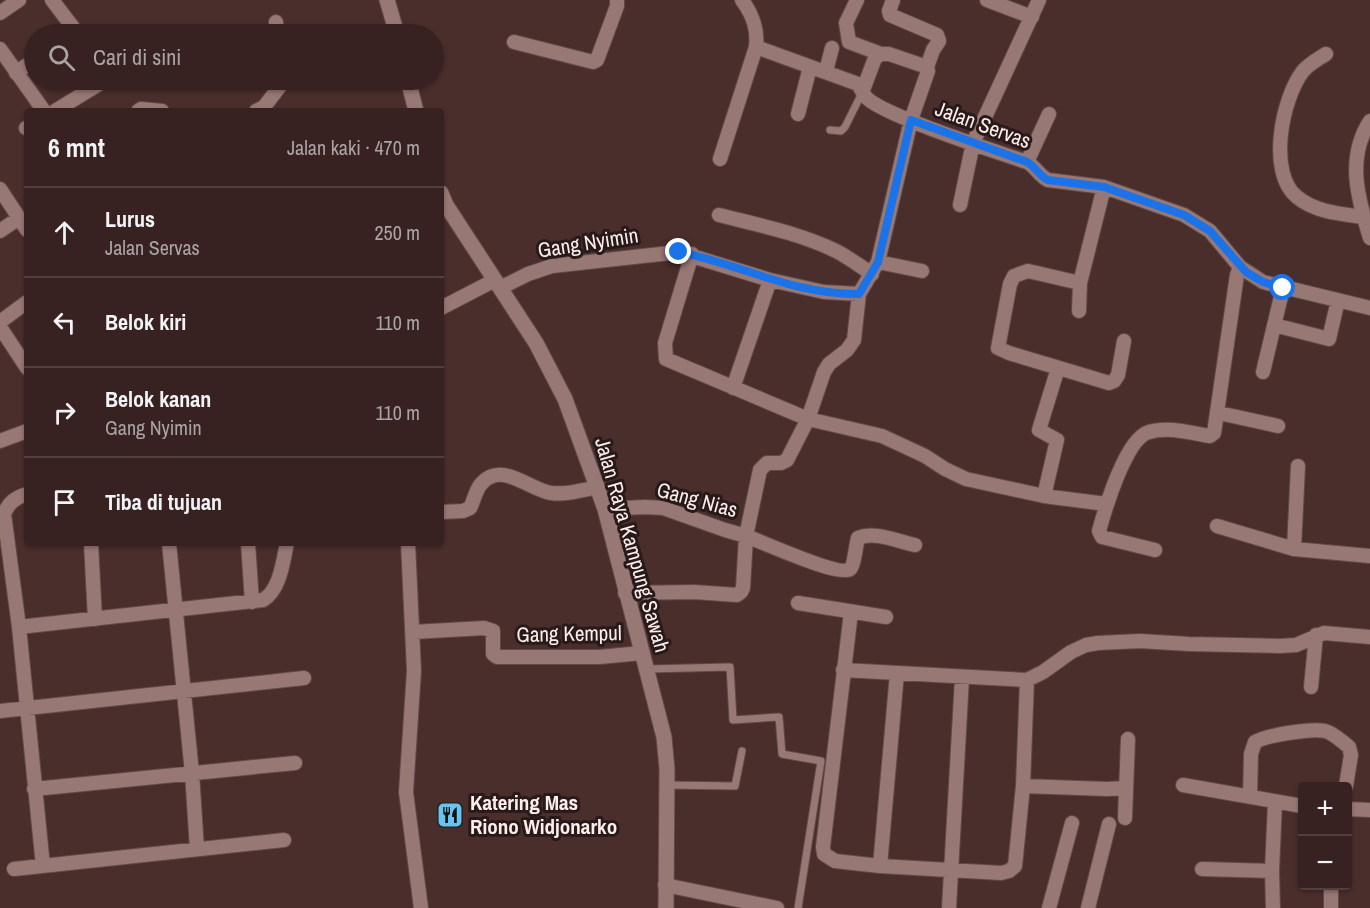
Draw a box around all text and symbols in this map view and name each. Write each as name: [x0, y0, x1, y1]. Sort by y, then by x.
search box: [24, 24, 444, 90]
icon: search: [45, 41, 78, 74]
text: Cari di sini: [93, 42, 181, 72]
street label: Jalan Servas: [931, 94, 1035, 155]
text: 6 mnt: [48, 130, 105, 165]
text: Jalan kaki · 470 m: [287, 134, 420, 161]
text: Lurus: [105, 204, 155, 234]
icon: ahead: [48, 216, 81, 249]
text: 250 m: [374, 219, 420, 246]
street label: Gang Nyimin: [536, 220, 640, 265]
text: Jalan Servas: [105, 234, 200, 261]
route end: [665, 238, 691, 264]
route start: [1269, 274, 1295, 300]
icon: left: [48, 306, 81, 339]
text: Belok kiri: [105, 307, 186, 337]
text: 110 m: [376, 309, 420, 336]
text: Belok kanan: [105, 384, 211, 414]
icon: right: [48, 396, 81, 429]
text: 110 m: [376, 399, 420, 426]
text: Gang Nyimin: [105, 414, 202, 441]
street label: Jalan Raya Kampung Sawah: [588, 434, 677, 656]
street label: Gang Nias: [654, 475, 741, 524]
icon: arrive: [48, 486, 81, 519]
text: Tiba di tujuan: [105, 487, 222, 517]
street label: Gang Kempul: [516, 618, 622, 649]
map controls: [1298, 782, 1352, 890]
button: +: [1298, 782, 1352, 836]
place label: Katering Mas Riono Widjonarko: [470, 788, 617, 841]
restaurant icon: Katering Mas Riono Widjonarko: [435, 800, 465, 830]
button: −: [1298, 836, 1352, 890]

